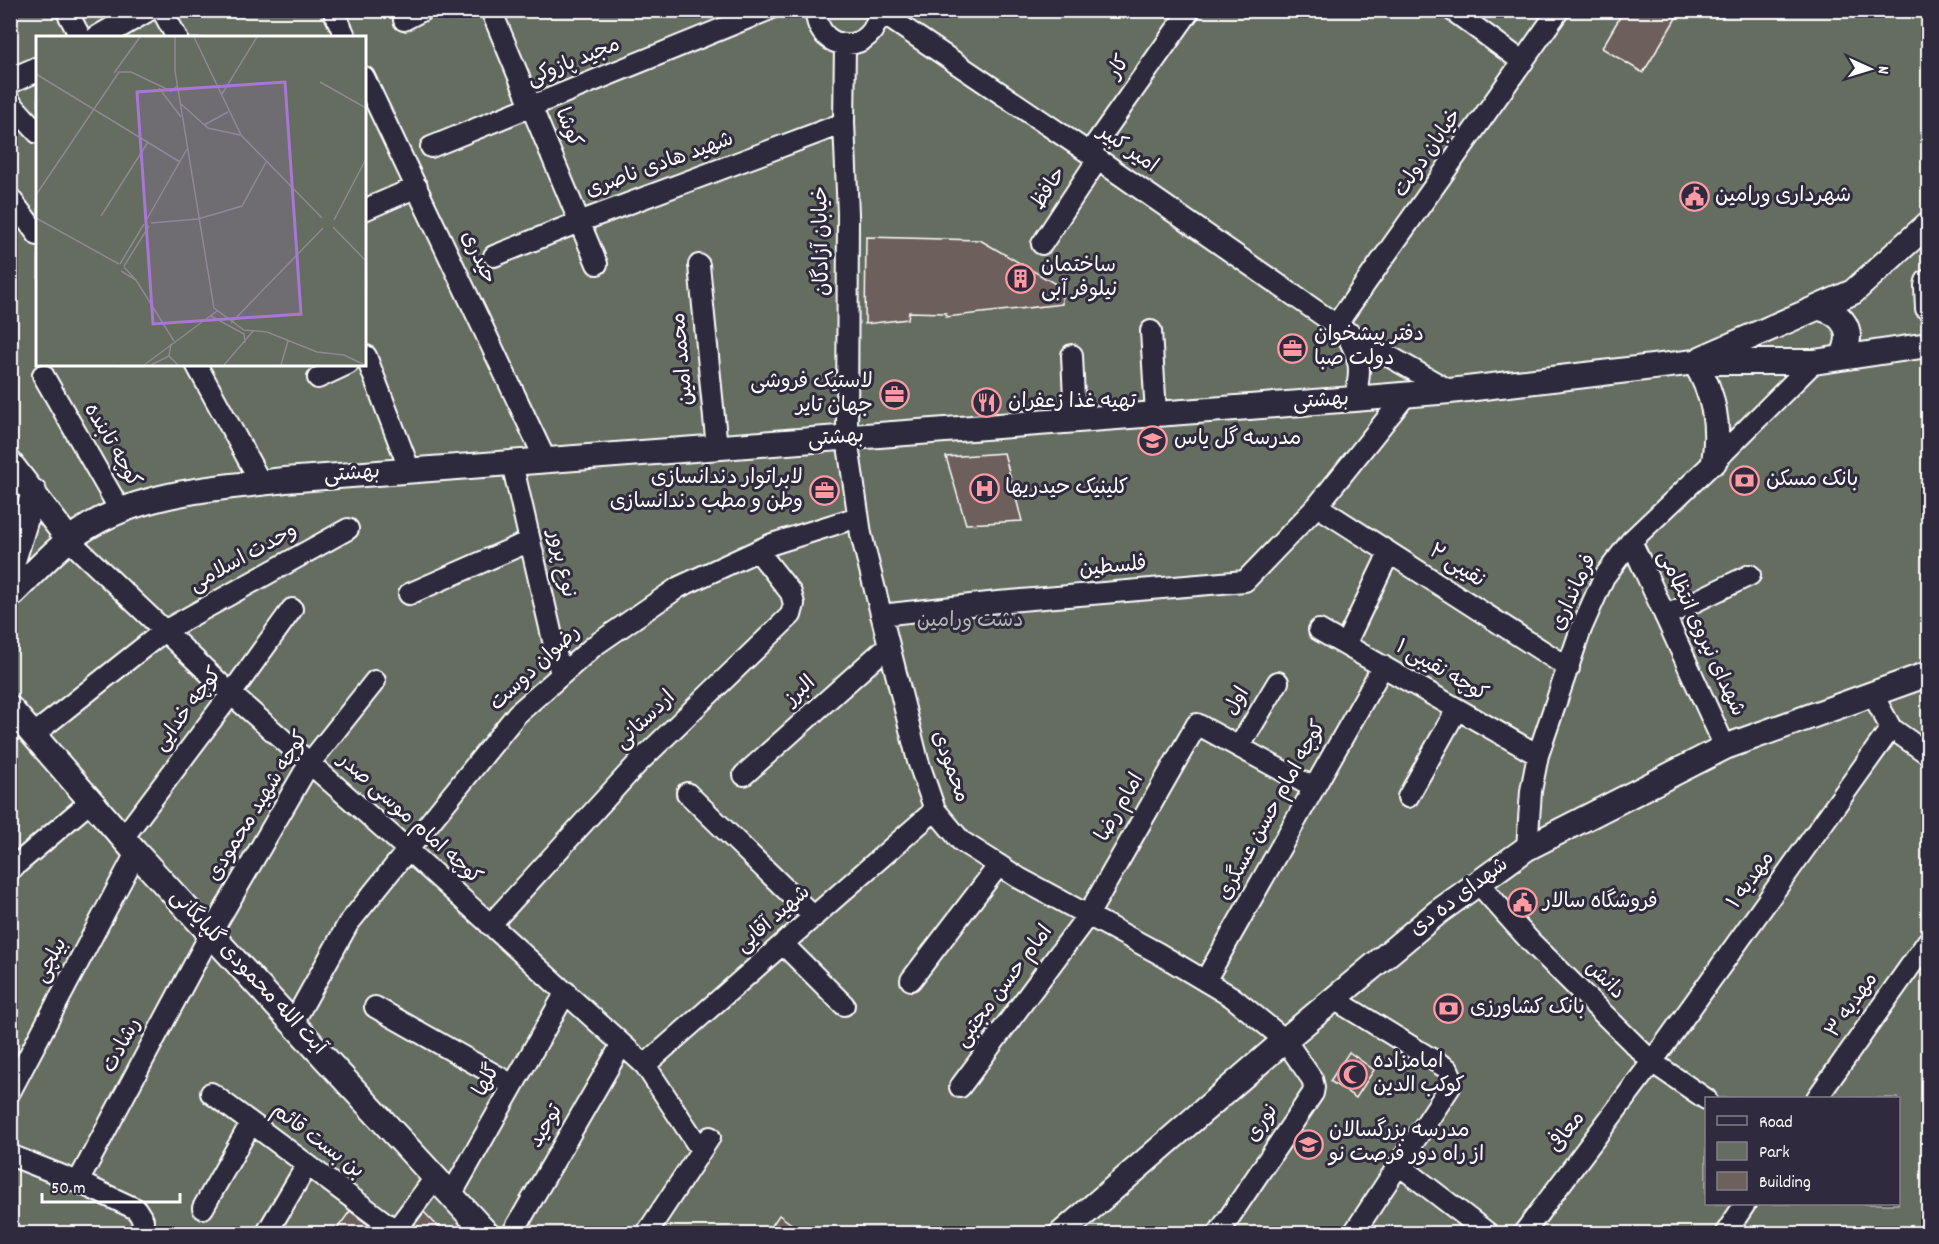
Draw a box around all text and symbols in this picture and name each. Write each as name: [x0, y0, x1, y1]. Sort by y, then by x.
street label: مجید پازوکی: [523, 31, 625, 95]
inset map: [36, 36, 366, 366]
north arrow: [1840, 39, 1900, 99]
street label: کار: [1100, 50, 1139, 88]
text: N: [1871, 65, 1894, 75]
street label: خیابان دولت: [1387, 103, 1471, 205]
street label: کوشا: [546, 104, 588, 152]
street label: امیر کبیر: [1089, 117, 1163, 182]
street label: شهید هادی ناصری: [582, 125, 738, 207]
street label: حافظ: [1025, 161, 1075, 217]
public building icon: شهرداری ورامین: [1678, 181, 1710, 213]
place label: شهرداری ورامین: [1715, 182, 1851, 212]
street label: خیابان آزادگان: [807, 186, 839, 296]
street label: حیدری: [452, 226, 502, 290]
place label: ساختمان نیلوفر آبی: [1041, 252, 1117, 306]
building icon: ساختمان نیلوفر آبی: [1004, 263, 1036, 295]
street label: محمد امین: [665, 311, 703, 407]
place label: دفتر پیشخوان دولت صبا: [1314, 321, 1424, 375]
office icon: دفتر پیشخوان دولت صبا: [1277, 332, 1309, 364]
place label: لاستیک فروشی جهان تایر: [750, 368, 873, 422]
office icon: لاستیک فروشی جهان تایر: [878, 379, 910, 411]
street label: بهشتی: [1292, 385, 1350, 419]
restaurant icon: تهیه غذا زعفران: [971, 387, 1003, 419]
place label: تهیه غذا زعفران: [1008, 388, 1137, 418]
street label: کوچه تابنده: [75, 398, 147, 494]
street label: بهشتی: [807, 422, 865, 456]
school or university icon: مدرسه گل یاس: [1137, 424, 1169, 456]
place label: مدرسه گل یاس: [1174, 425, 1301, 455]
street label: بهشتی: [323, 458, 381, 492]
place label: لابراتوار دندانسازی وطن و مطب دندانسازی: [610, 464, 803, 518]
bank icon: بانک مسکن: [1729, 465, 1761, 497]
place label: بانک مسکن: [1766, 466, 1858, 496]
hospital icon: کلینیک حیدریها: [968, 473, 1000, 505]
place label: کلینیک حیدریها: [1005, 474, 1128, 504]
office icon: لابراتوار دندانسازی وطن و مطب دندانسازی: [808, 475, 840, 507]
street label: وحدت اسلامی: [185, 517, 303, 601]
street label: نوع پرور: [537, 525, 582, 601]
street label: نقیبی ۲: [1422, 538, 1490, 596]
street label: شهدای نیروی انتظامی: [1648, 546, 1752, 722]
street label: فلسطین: [1078, 550, 1148, 586]
street label: فرمانداری: [1544, 550, 1606, 636]
park label: دشت ورامین: [917, 607, 1023, 637]
street label: رضوان دوست: [484, 619, 588, 719]
street label: کوچه نقیبی ۱: [1389, 633, 1493, 711]
street label: کوچه خدایی: [147, 662, 231, 758]
street label: البرز: [777, 670, 823, 716]
street label: اول: [1218, 682, 1258, 722]
street label: اردستانی: [609, 684, 683, 758]
street label: کوچه امام حسن عسگری: [1211, 715, 1335, 907]
street label: کوچه شهید محمودی: [201, 726, 317, 888]
street label: محمودی: [922, 727, 976, 807]
street label: کوچه امام موسی صدر: [329, 746, 488, 893]
street label: امام رضا: [1089, 768, 1153, 848]
street label: مهدیه ۱: [1721, 846, 1783, 916]
street label: شهدای ده دی: [1404, 851, 1516, 945]
street label: شهید آقایی: [730, 879, 818, 961]
street label: آیت الله محمودی گلپایگانی: [162, 883, 333, 1063]
public building icon: فروشگاه سالار: [1506, 887, 1538, 919]
place label: فروشگاه سالار: [1541, 888, 1658, 918]
street label: امام حسن مجتبی: [949, 919, 1061, 1055]
street label: بیلچی: [28, 933, 76, 989]
street label: دانش: [1577, 954, 1631, 1008]
street label: مهدیه ۳: [1819, 967, 1887, 1045]
bank icon: بانک کشاورزی: [1433, 993, 1465, 1025]
place label: بانک کشاورزی: [1470, 994, 1585, 1024]
street label: رشادت: [96, 1013, 150, 1079]
place label: امامزاده کوکب الدین: [1373, 1048, 1465, 1102]
street label: گلها: [467, 1059, 509, 1103]
mosque icon: امامزاده کوکب الدین: [1336, 1059, 1368, 1091]
street label: بن بست قائم: [264, 1097, 370, 1187]
legend: [1705, 1097, 1900, 1205]
street label: توحید: [522, 1099, 572, 1155]
street label: نوری: [1239, 1099, 1287, 1149]
street label: معافی: [1541, 1105, 1594, 1160]
text: Road: [1759, 1111, 1793, 1136]
place label: مدرسه بزرگسالان از راه دور فرصت نو: [1327, 1117, 1484, 1171]
school or university icon: مدرسه بزرگسالان از راه دور فرصت نو: [1292, 1128, 1324, 1160]
text: Park: [1759, 1141, 1790, 1166]
scale bar: [42, 1166, 180, 1204]
text: Building: [1759, 1171, 1811, 1196]
text: 50 m: [51, 1177, 86, 1202]

